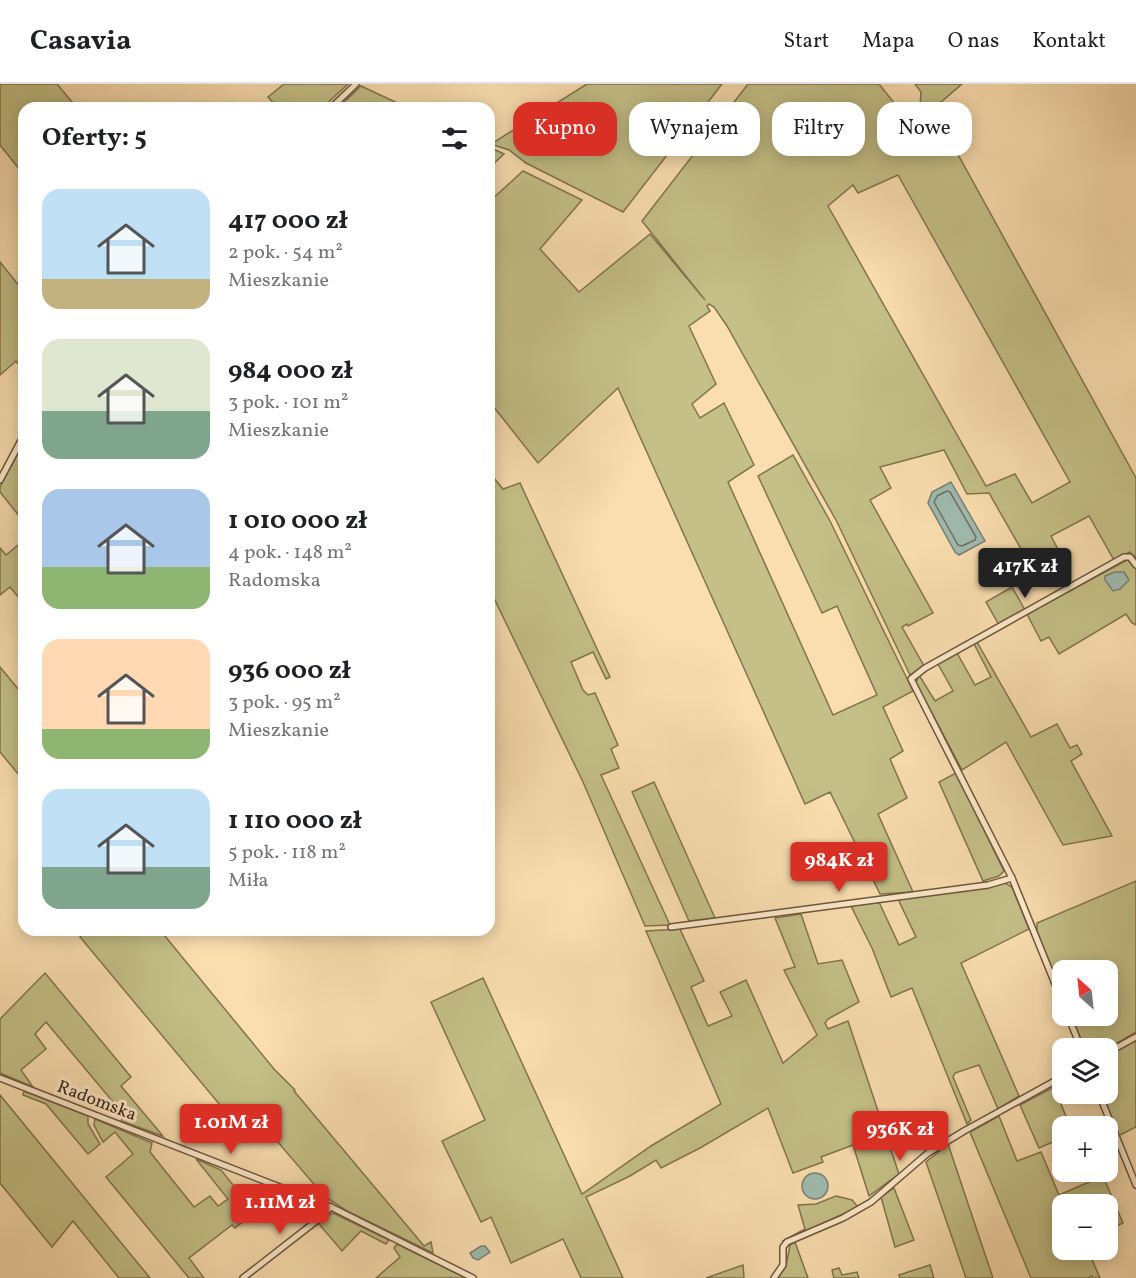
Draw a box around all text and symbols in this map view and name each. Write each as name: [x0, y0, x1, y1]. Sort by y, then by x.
text: Casavia: [30, 22, 131, 61]
text: Start: [784, 27, 829, 56]
text: Mapa: [862, 27, 915, 56]
text: O nas: [948, 27, 999, 56]
text: Kontakt: [1032, 27, 1106, 56]
chip: Kupno: [513, 102, 617, 156]
chip: Wynajem: [629, 102, 760, 156]
chip: Filtry: [772, 102, 865, 156]
chip: Nowe: [877, 102, 972, 156]
text: Oferty: 5: [42, 120, 147, 156]
icon: filters: [438, 122, 471, 155]
text: 417 000 zł: [228, 203, 348, 239]
icon: home: [90, 213, 162, 285]
text: 2 pok. · 54 m²: [228, 239, 343, 267]
text: Mieszkanie: [228, 267, 329, 295]
text: 984 000 zł: [228, 353, 353, 389]
icon: home: [90, 363, 162, 435]
text: 3 pok. · 101 m²: [228, 389, 348, 417]
text: Mieszkanie: [228, 417, 329, 445]
text: 1 010 000 zł: [228, 503, 367, 539]
icon: home: [90, 513, 162, 585]
text: 4 pok. · 148 m²: [228, 539, 352, 567]
pin: 417K zł: [970, 548, 1080, 599]
text: 417K zł: [992, 553, 1058, 581]
text: Radomska: [228, 567, 321, 595]
text: 936 000 zł: [228, 653, 351, 689]
icon: home: [90, 663, 162, 735]
text: 3 pok. · 95 m²: [228, 689, 341, 717]
text: Mieszkanie: [228, 717, 329, 745]
text: 1 110 000 zł: [228, 803, 362, 839]
icon: home: [90, 813, 162, 885]
text: 5 pok. · 118 m²: [228, 839, 346, 867]
pin: 984K zł: [784, 842, 894, 893]
text: 984K zł: [804, 847, 874, 875]
text: Miła: [228, 867, 269, 895]
north arrow: [1052, 960, 1118, 1026]
map controls: [1052, 960, 1118, 1260]
button: layers: [1052, 1038, 1118, 1104]
street label: Radomska: [53, 1075, 140, 1128]
pin: 1.01M zł: [169, 1104, 293, 1155]
text: 1.01M zł: [194, 1109, 268, 1137]
pin: 936K zł: [845, 1111, 955, 1162]
text: 936K zł: [866, 1116, 934, 1144]
button: +: [1052, 1116, 1118, 1182]
pin: 1.11M zł: [218, 1184, 342, 1235]
text: 1.11M zł: [245, 1189, 315, 1217]
button: −: [1052, 1194, 1118, 1260]

